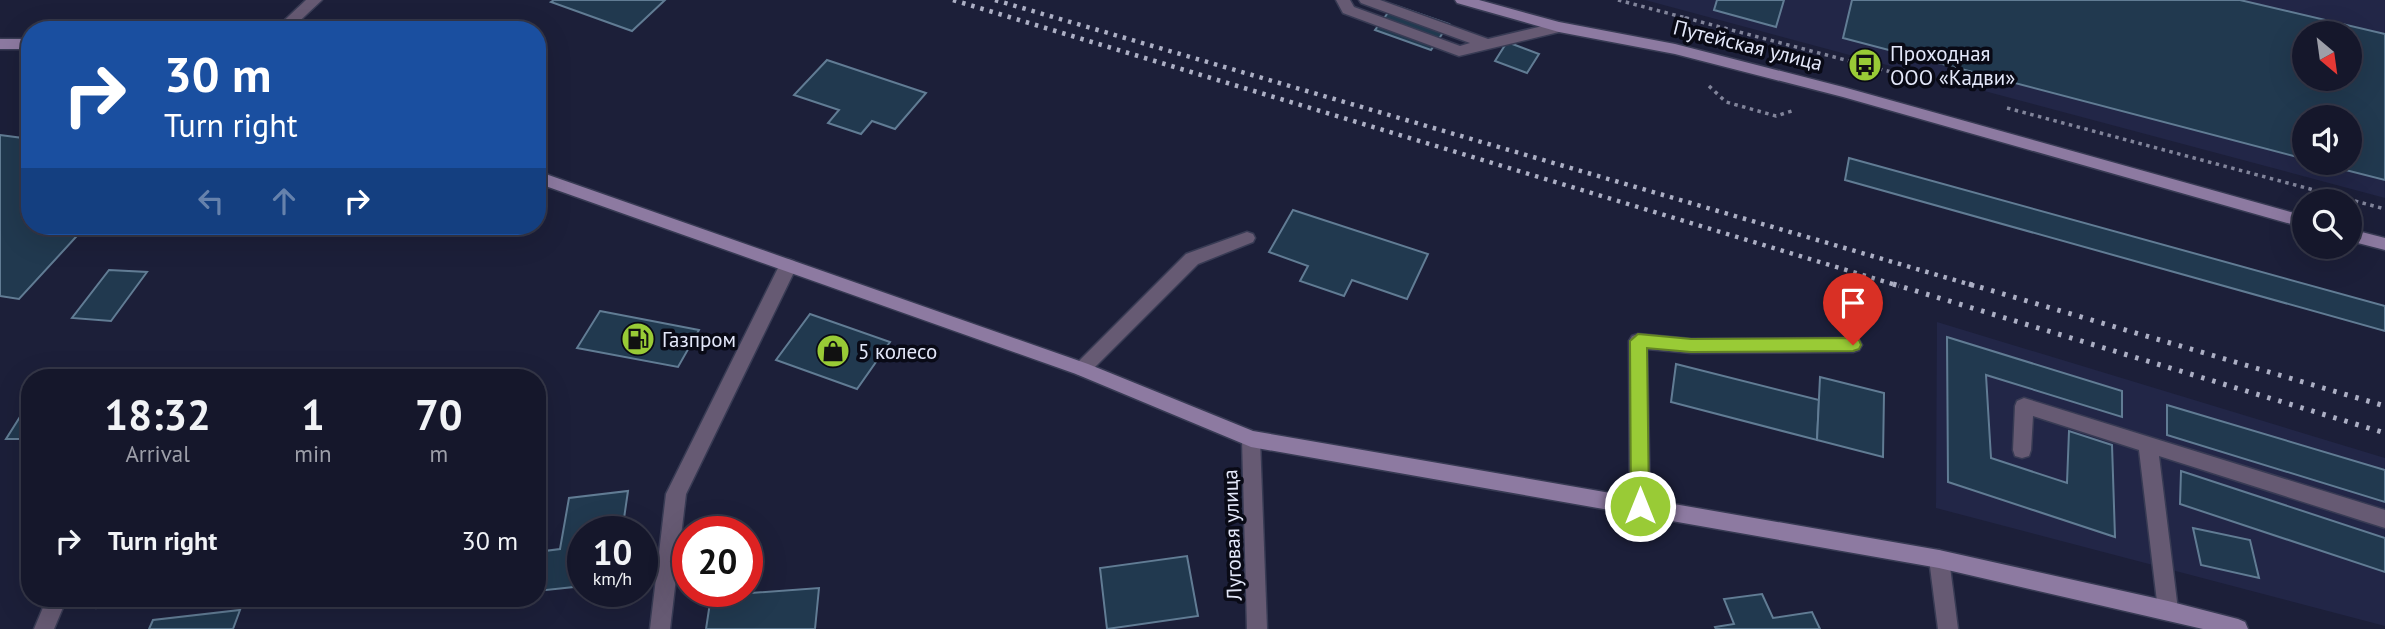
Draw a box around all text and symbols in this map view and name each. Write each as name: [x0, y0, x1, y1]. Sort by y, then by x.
street label: Путейская улица: [1671, 13, 1825, 77]
north arrow: [2292, 21, 2362, 91]
map controls: [2292, 21, 2362, 259]
place label: Проходная ООО «Кадви»: [1890, 40, 2015, 91]
text: 30 m: [164, 42, 271, 106]
bus stop icon: Проходная ООО «Кадви»: [1846, 46, 1884, 84]
icon: right: [49, 49, 140, 140]
text: Turn right: [164, 104, 298, 146]
button: sound: [2292, 105, 2362, 175]
icon: left: [192, 182, 230, 220]
icon: ahead: [265, 182, 303, 220]
icon: right: [338, 182, 376, 220]
button: search: [2292, 189, 2362, 259]
pin: [1823, 273, 1883, 345]
icon: arrive: [1834, 284, 1872, 322]
fuel station icon: Газпром: [619, 320, 657, 358]
place label: Газпром: [662, 326, 736, 353]
shop icon: 5 колесо: [814, 332, 852, 370]
place label: 5 колесо: [858, 338, 937, 365]
text: 18:32: [104, 387, 211, 442]
text: 1: [301, 387, 325, 442]
text: 70: [415, 387, 463, 442]
text: Arrival: [125, 439, 190, 468]
text: min: [294, 439, 332, 468]
text: m: [429, 439, 448, 468]
street label: Луговая улица: [1216, 469, 1248, 602]
position arrow: [1603, 469, 1677, 543]
speed limit sign: 20: [672, 516, 763, 607]
icon: right: [49, 522, 87, 560]
text: Turn right: [108, 524, 217, 557]
text: 30 m: [462, 524, 518, 557]
text: 10: [593, 529, 632, 575]
text: km/h: [593, 567, 632, 590]

